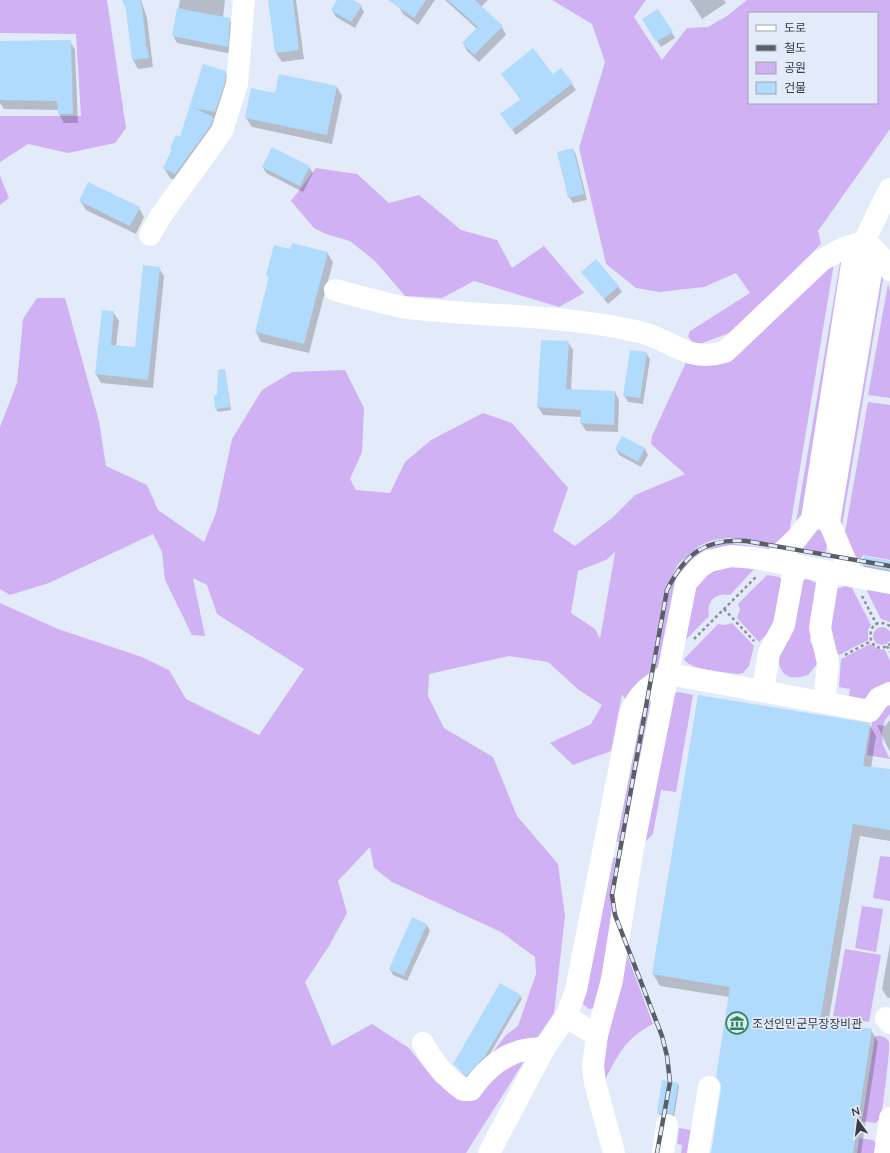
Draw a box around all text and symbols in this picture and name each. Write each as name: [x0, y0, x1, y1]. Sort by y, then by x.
legend: [748, 12, 878, 104]
text: 도로: [784, 20, 806, 35]
text: 철도: [784, 40, 806, 55]
text: 공원: [784, 60, 806, 75]
text: 건물: [784, 80, 806, 95]
museum icon: 조선인민군무장장비관: [724, 1010, 750, 1036]
place label: 조선인민군무장장비관: [752, 1016, 862, 1031]
north arrow: [838, 1101, 878, 1141]
text: N: [850, 1103, 861, 1119]

